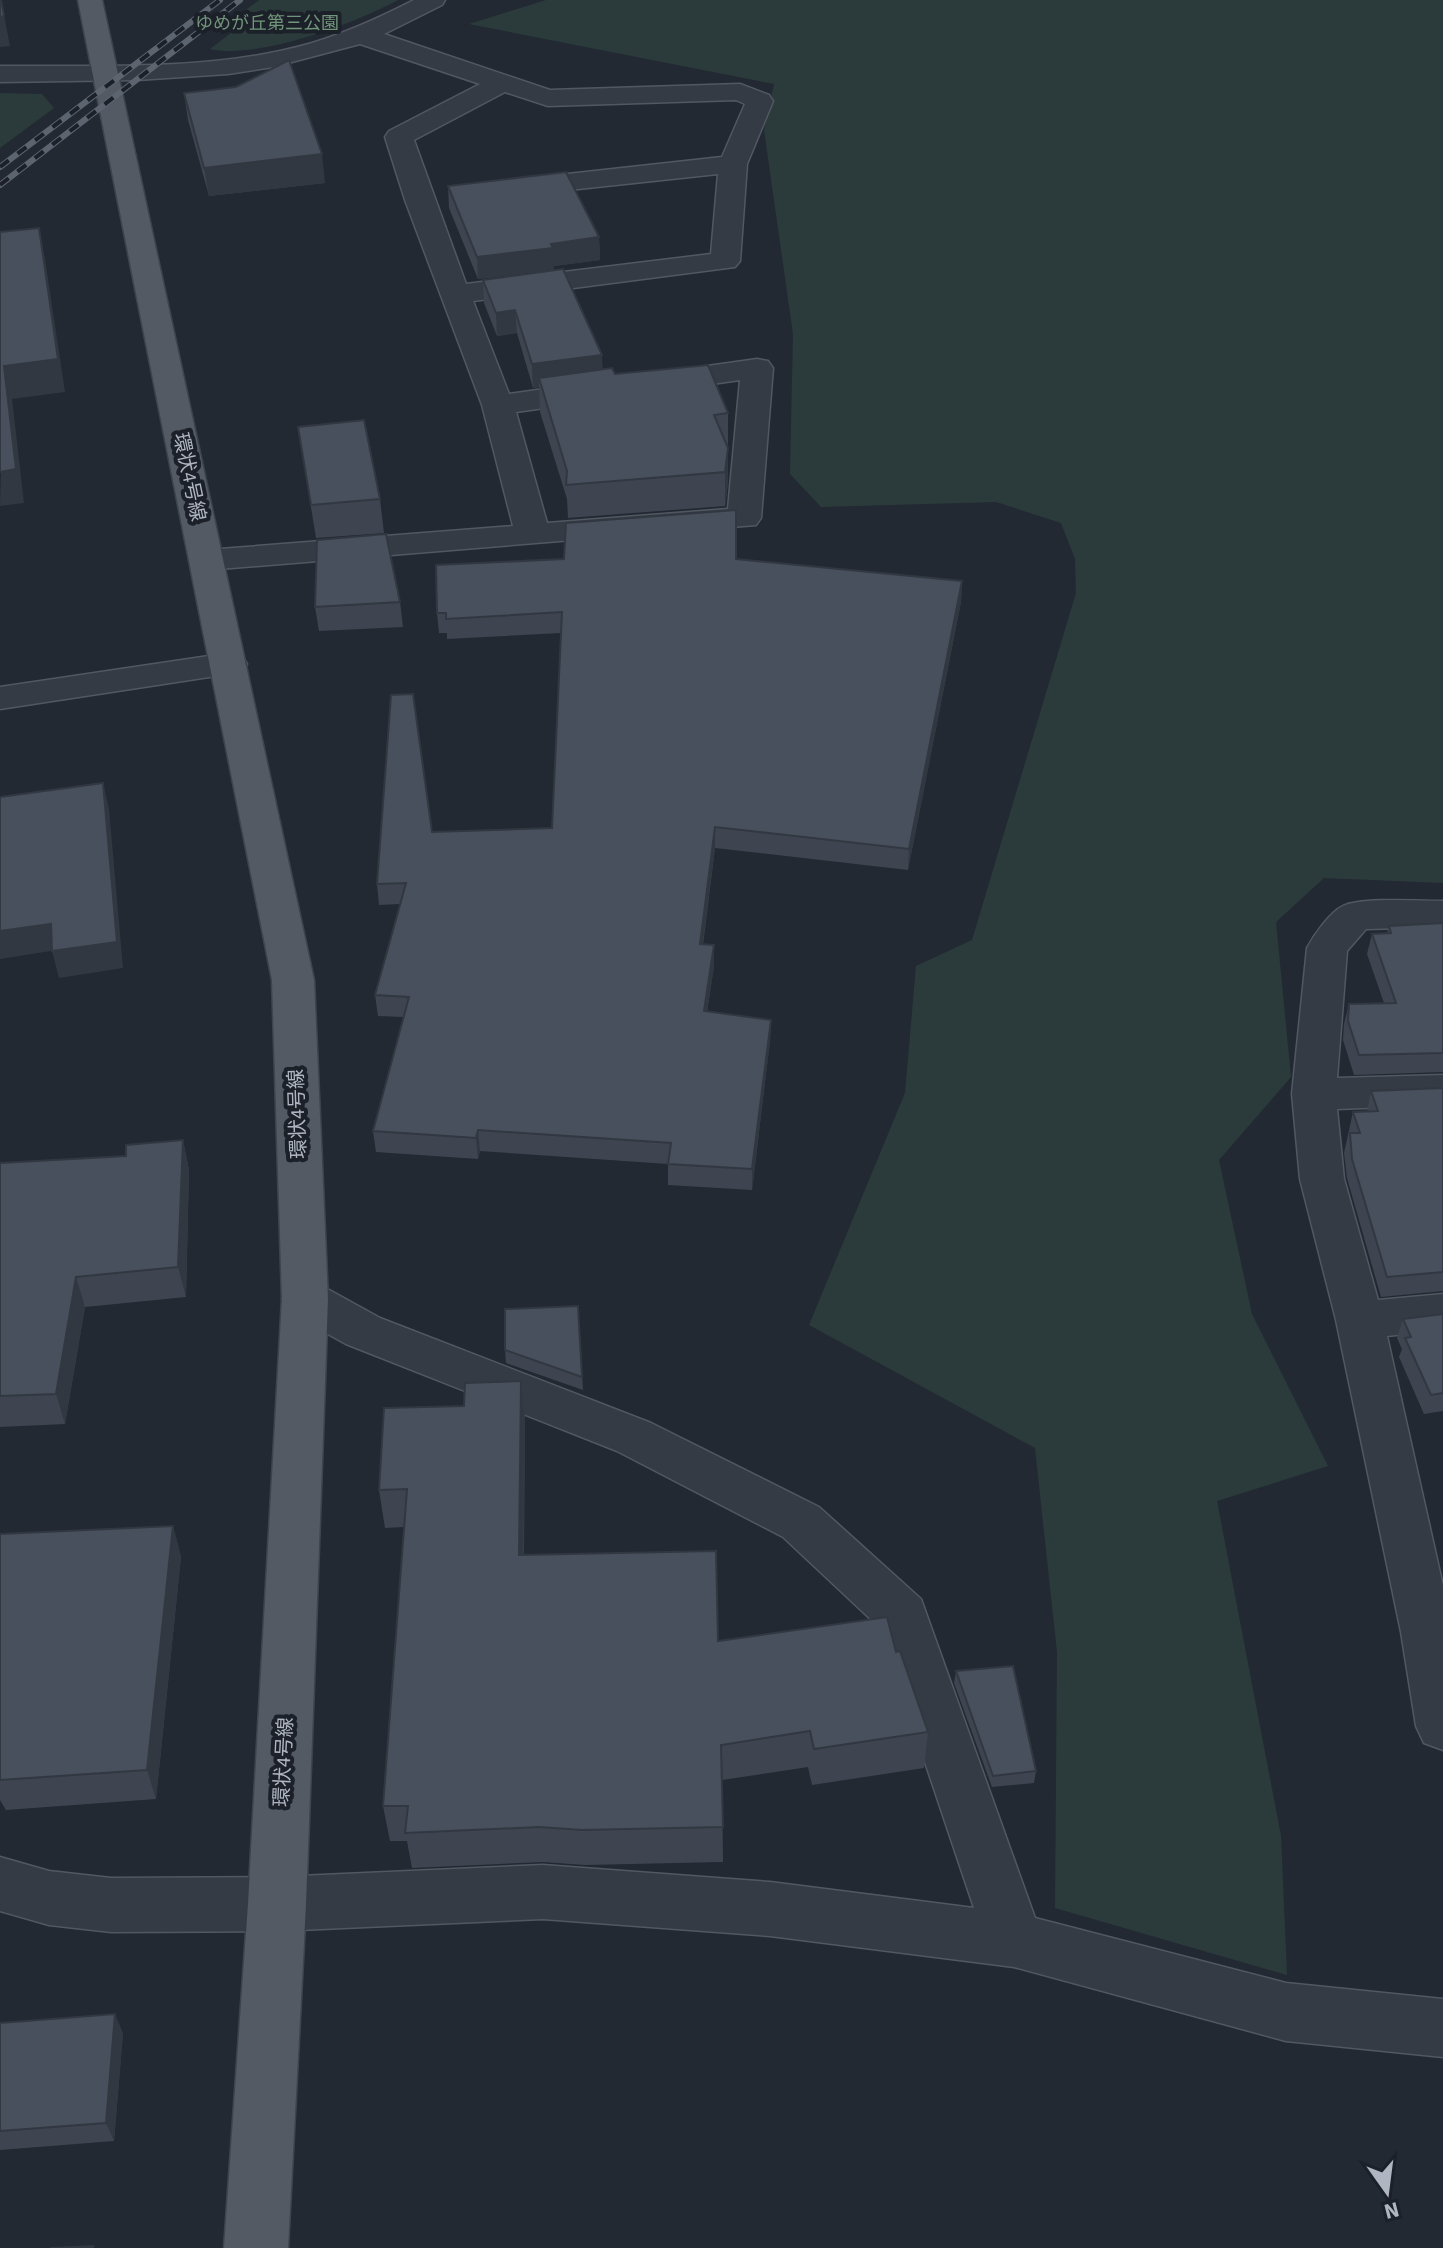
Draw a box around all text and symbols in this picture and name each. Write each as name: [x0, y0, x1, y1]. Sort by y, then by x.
park label: ゆめが丘第三公園: [195, 11, 339, 36]
street label: 環状4号線: [166, 430, 212, 524]
street label: 環状4号線: [282, 1069, 314, 1159]
street label: 環状4号線: [268, 1716, 300, 1808]
north arrow: [1347, 2152, 1427, 2232]
text: N: [1381, 2193, 1403, 2228]

